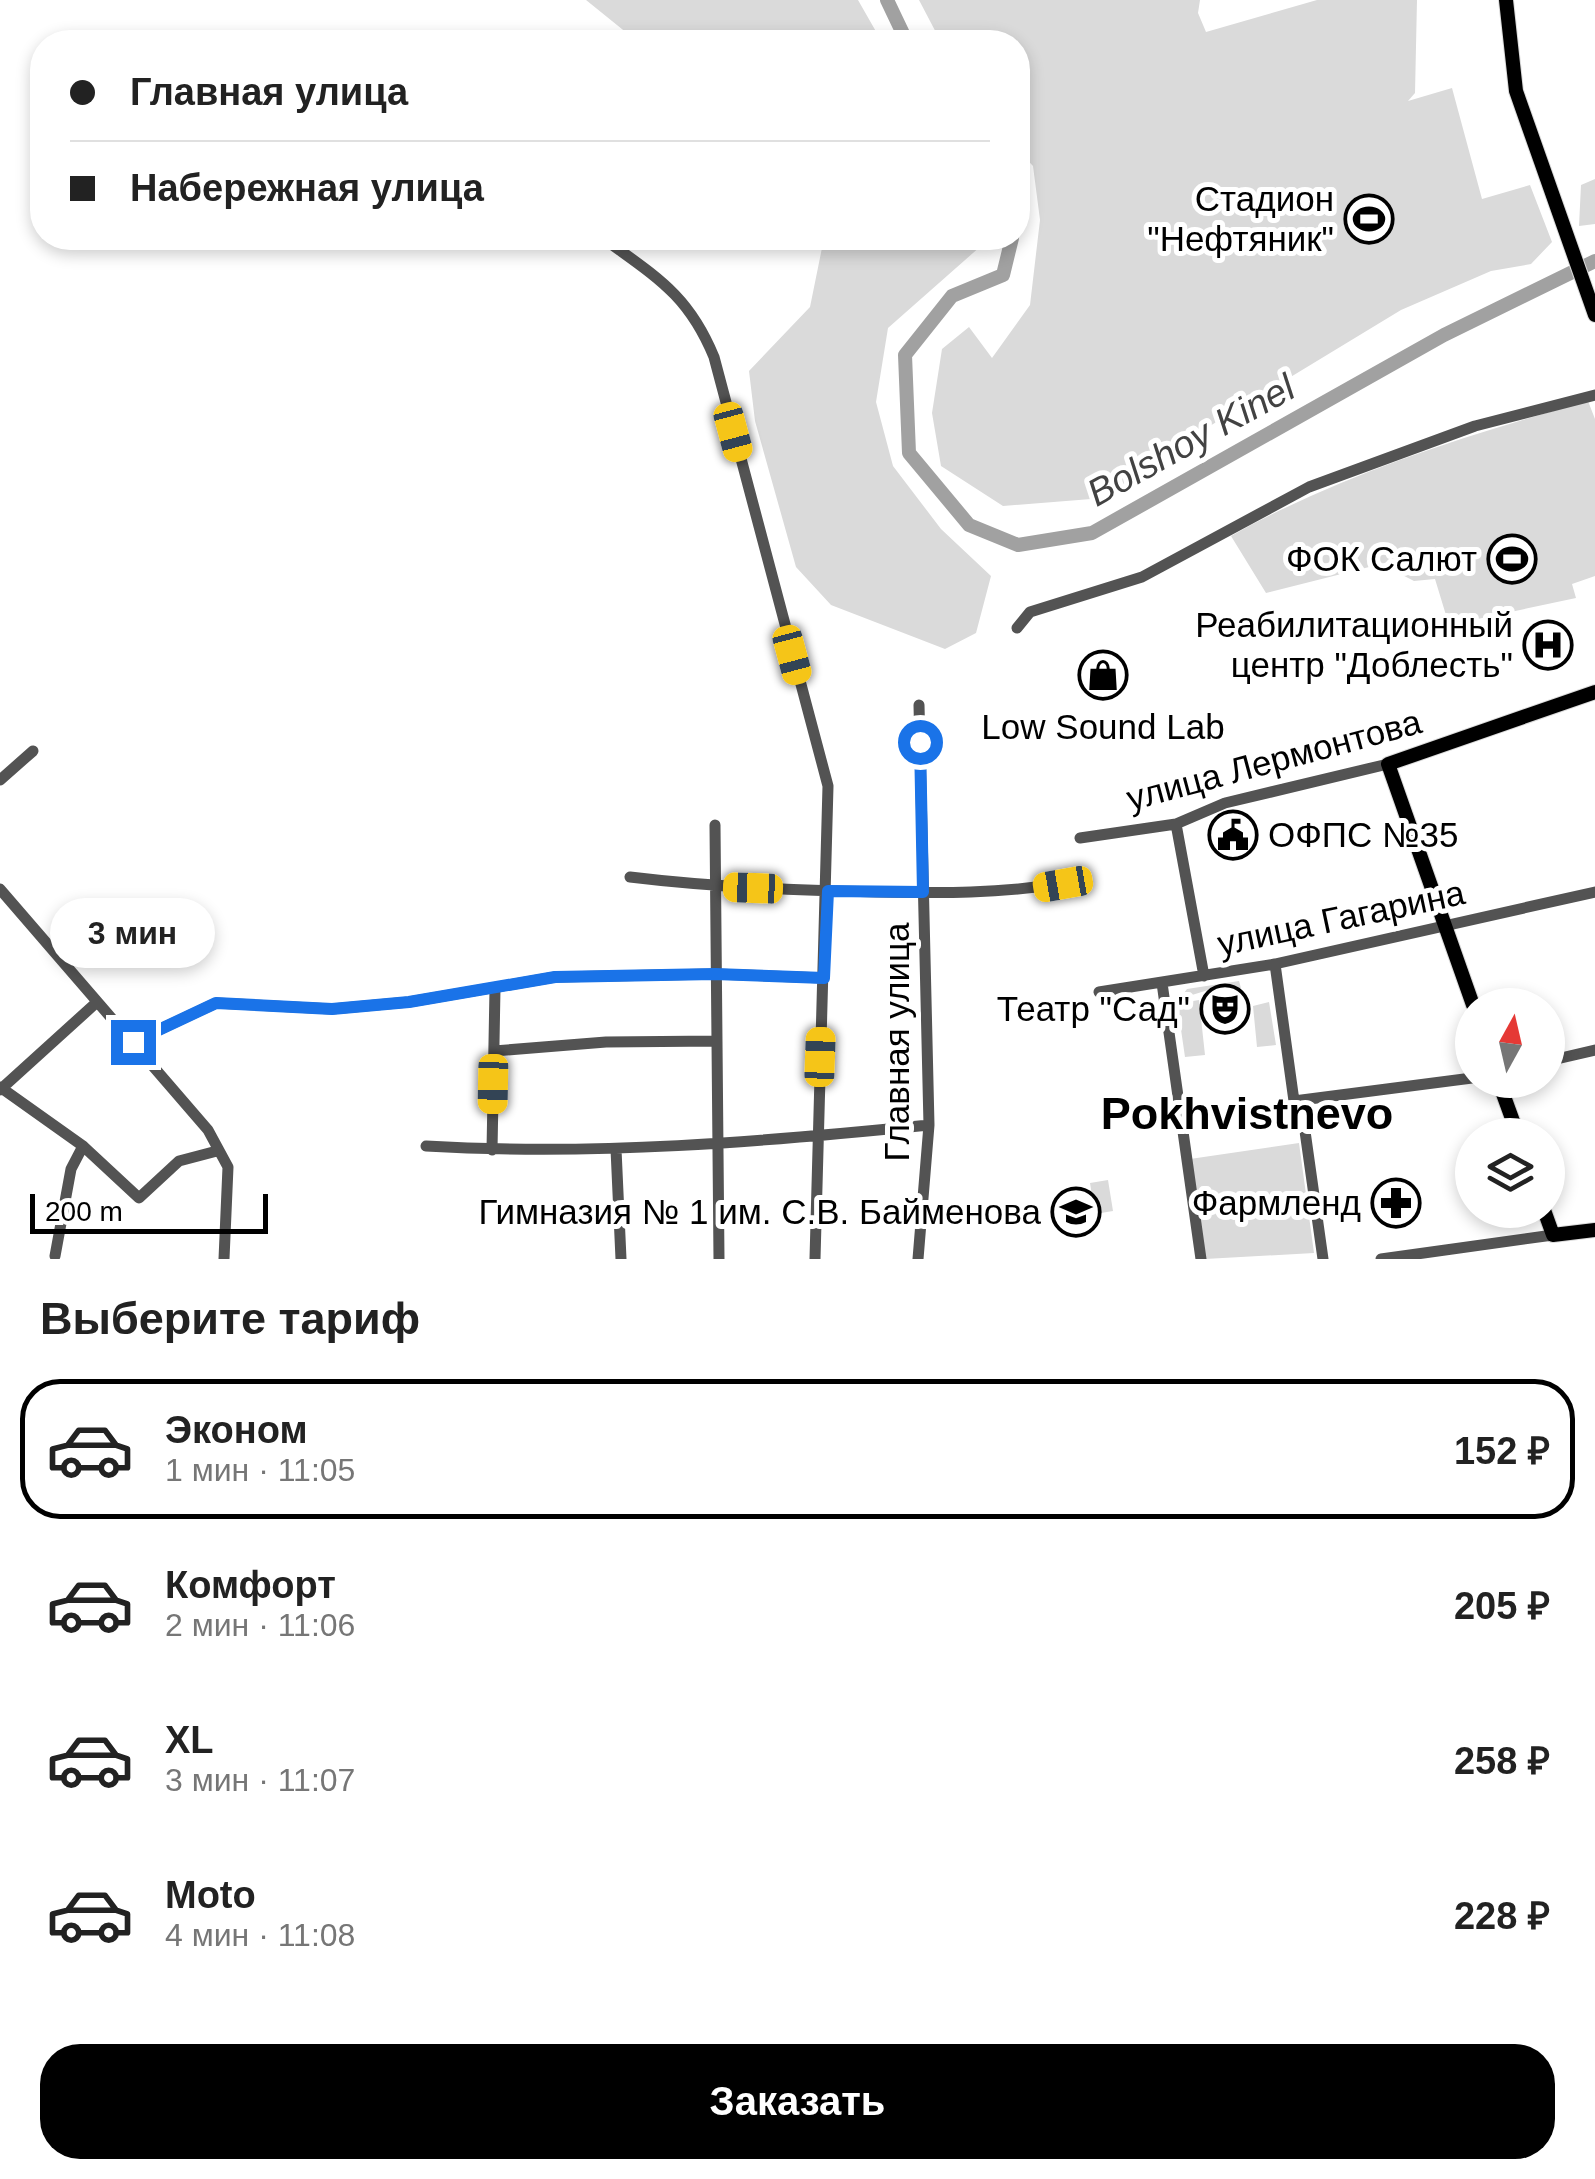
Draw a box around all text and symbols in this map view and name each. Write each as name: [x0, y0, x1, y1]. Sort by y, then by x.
text: Главная улица: [130, 71, 408, 113]
text: Набережная улица: [130, 167, 484, 209]
place label: Стадион "Нефтяник": [1147, 179, 1334, 258]
sports icon: Стадион "Нефтяник": [1343, 193, 1395, 245]
water label: Bolshoy Kinel: [1080, 365, 1303, 514]
car: [711, 399, 755, 465]
sports icon: ФОК Салют: [1486, 533, 1538, 585]
place label: ФОК Салют: [1286, 539, 1477, 578]
place label: Реабилитационный центр "Доблесть": [1195, 605, 1513, 684]
hospital icon: Реабилитационный центр "Доблесть": [1522, 619, 1574, 671]
car: [770, 622, 814, 688]
shop icon: Low Sound Lab: [1077, 649, 1129, 701]
street label: улица Лермонтова: [1122, 701, 1426, 818]
place label: Low Sound Lab: [981, 707, 1225, 746]
route start: [898, 720, 943, 765]
public building icon: ОФПС №35: [1207, 809, 1259, 861]
place label: ОФПС №35: [1268, 815, 1458, 854]
car: [1031, 864, 1095, 904]
car: [722, 872, 784, 904]
street label: улица Гагарина: [1214, 872, 1469, 963]
callout: 3 мин: [51, 897, 216, 967]
text: 3 мин: [88, 915, 177, 951]
street label: Главная улица: [877, 922, 916, 1162]
theatre icon: Театр "Сад": [1199, 983, 1251, 1035]
north arrow: [1455, 988, 1565, 1098]
map controls: [1455, 988, 1565, 1228]
place label: Театр "Сад": [997, 989, 1190, 1028]
route end: [111, 1020, 156, 1065]
car: [804, 1026, 836, 1088]
car: [477, 1054, 509, 1114]
district label: Pokhvistnevo: [1101, 1088, 1393, 1139]
button: layers: [1455, 1118, 1565, 1228]
pharmacy icon: Фармленд: [1370, 1177, 1422, 1229]
place label: Фармленд: [1192, 1183, 1361, 1222]
school or university icon: Гимназия № 1 им. С.В. Байменова: [1050, 1186, 1102, 1238]
scale bar: [30, 1189, 268, 1234]
place label: Гимназия № 1 им. С.В. Байменова: [478, 1192, 1042, 1231]
text: 200 m: [45, 1196, 123, 1227]
text: Выберите тариф: [40, 1293, 420, 1344]
icon: car: [45, 1404, 135, 1494]
text: Эконом: [165, 1409, 308, 1451]
text: 152 ₽: [1454, 1430, 1550, 1472]
text: 1 мин · 11:05: [165, 1452, 355, 1488]
icon: car: [45, 1559, 135, 1649]
text: Комфорт: [165, 1564, 336, 1606]
text: 205 ₽: [1454, 1585, 1550, 1627]
text: 2 мин · 11:06: [165, 1607, 355, 1643]
icon: car: [45, 1714, 135, 1804]
text: XL: [165, 1719, 214, 1761]
text: 258 ₽: [1454, 1740, 1550, 1782]
text: 3 мин · 11:07: [165, 1762, 355, 1798]
icon: car: [45, 1869, 135, 1959]
text: Moto: [165, 1874, 256, 1916]
text: 228 ₽: [1454, 1895, 1550, 1937]
text: 4 мин · 11:08: [165, 1917, 355, 1953]
button: Заказать: [40, 2044, 1555, 2159]

